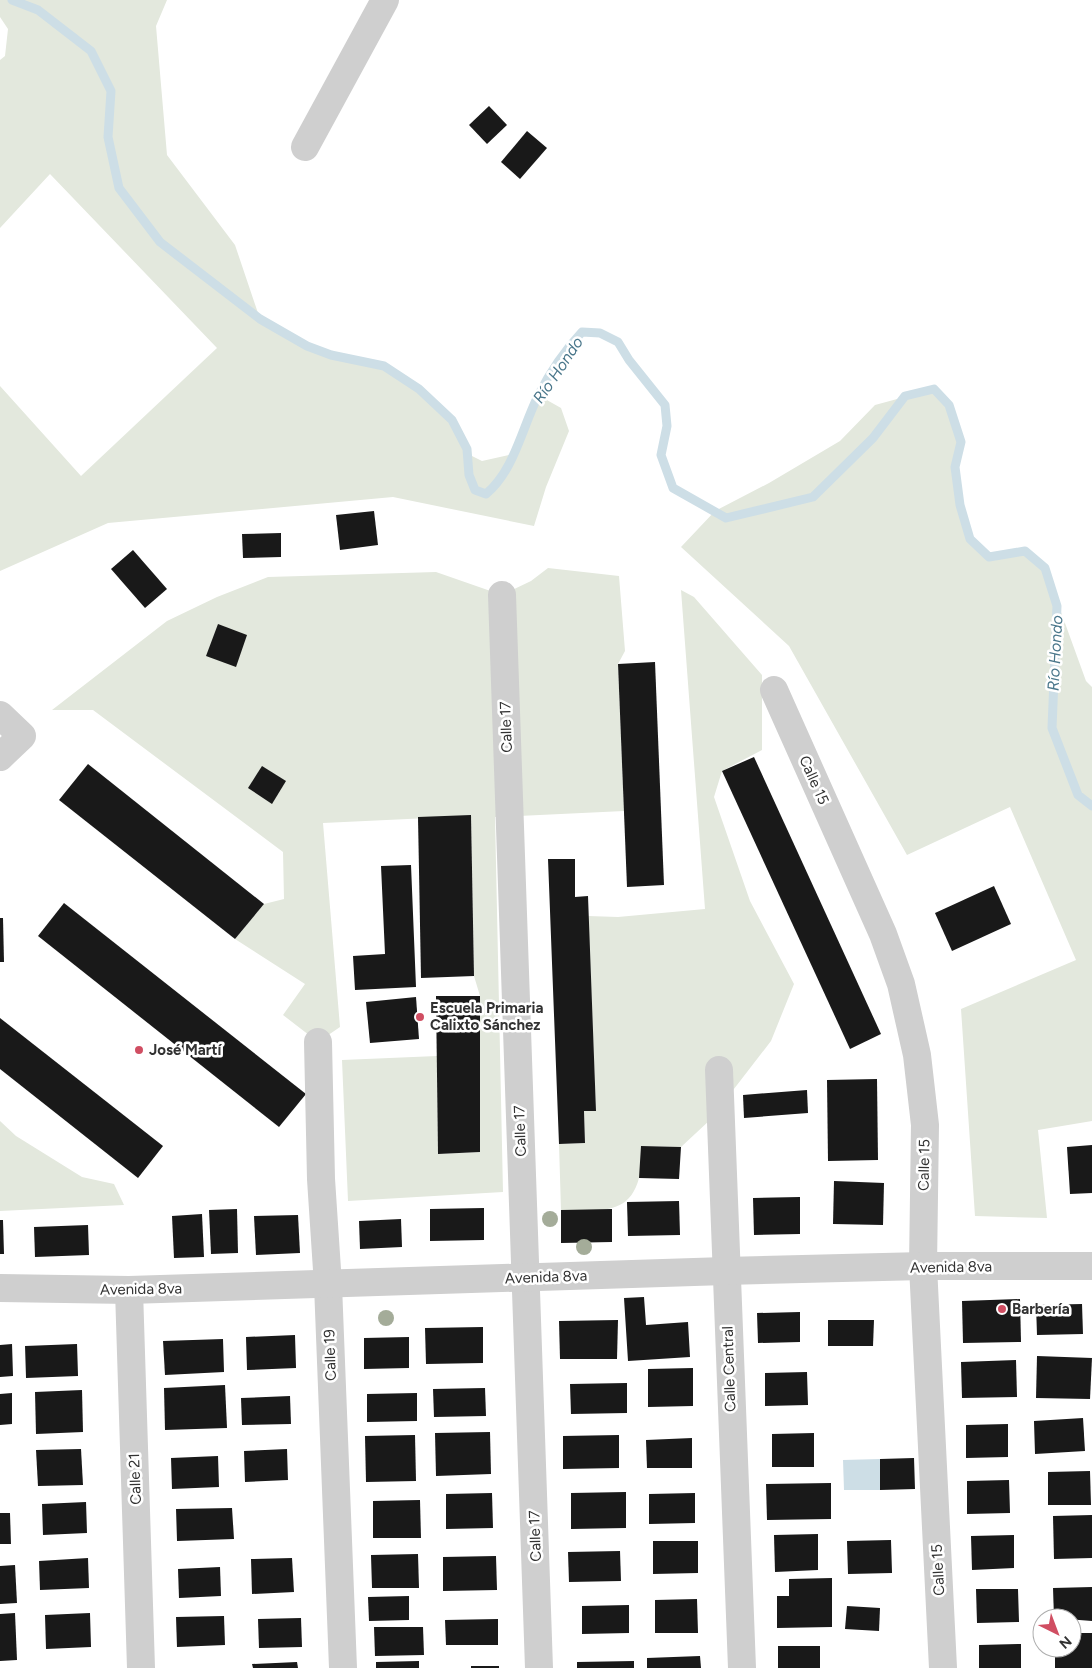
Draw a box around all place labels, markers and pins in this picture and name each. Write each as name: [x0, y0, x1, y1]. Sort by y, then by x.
place label: Escuela Primaria Calixto Sánchez: [430, 999, 543, 1034]
marker: Escuela Primaria Calixto Sánchez: [414, 1011, 426, 1023]
place label: José Martí: [149, 1041, 222, 1059]
marker: José Martí: [133, 1044, 145, 1056]
place label: Barbería: [1012, 1300, 1070, 1318]
marker: Barbería: [996, 1303, 1008, 1315]

